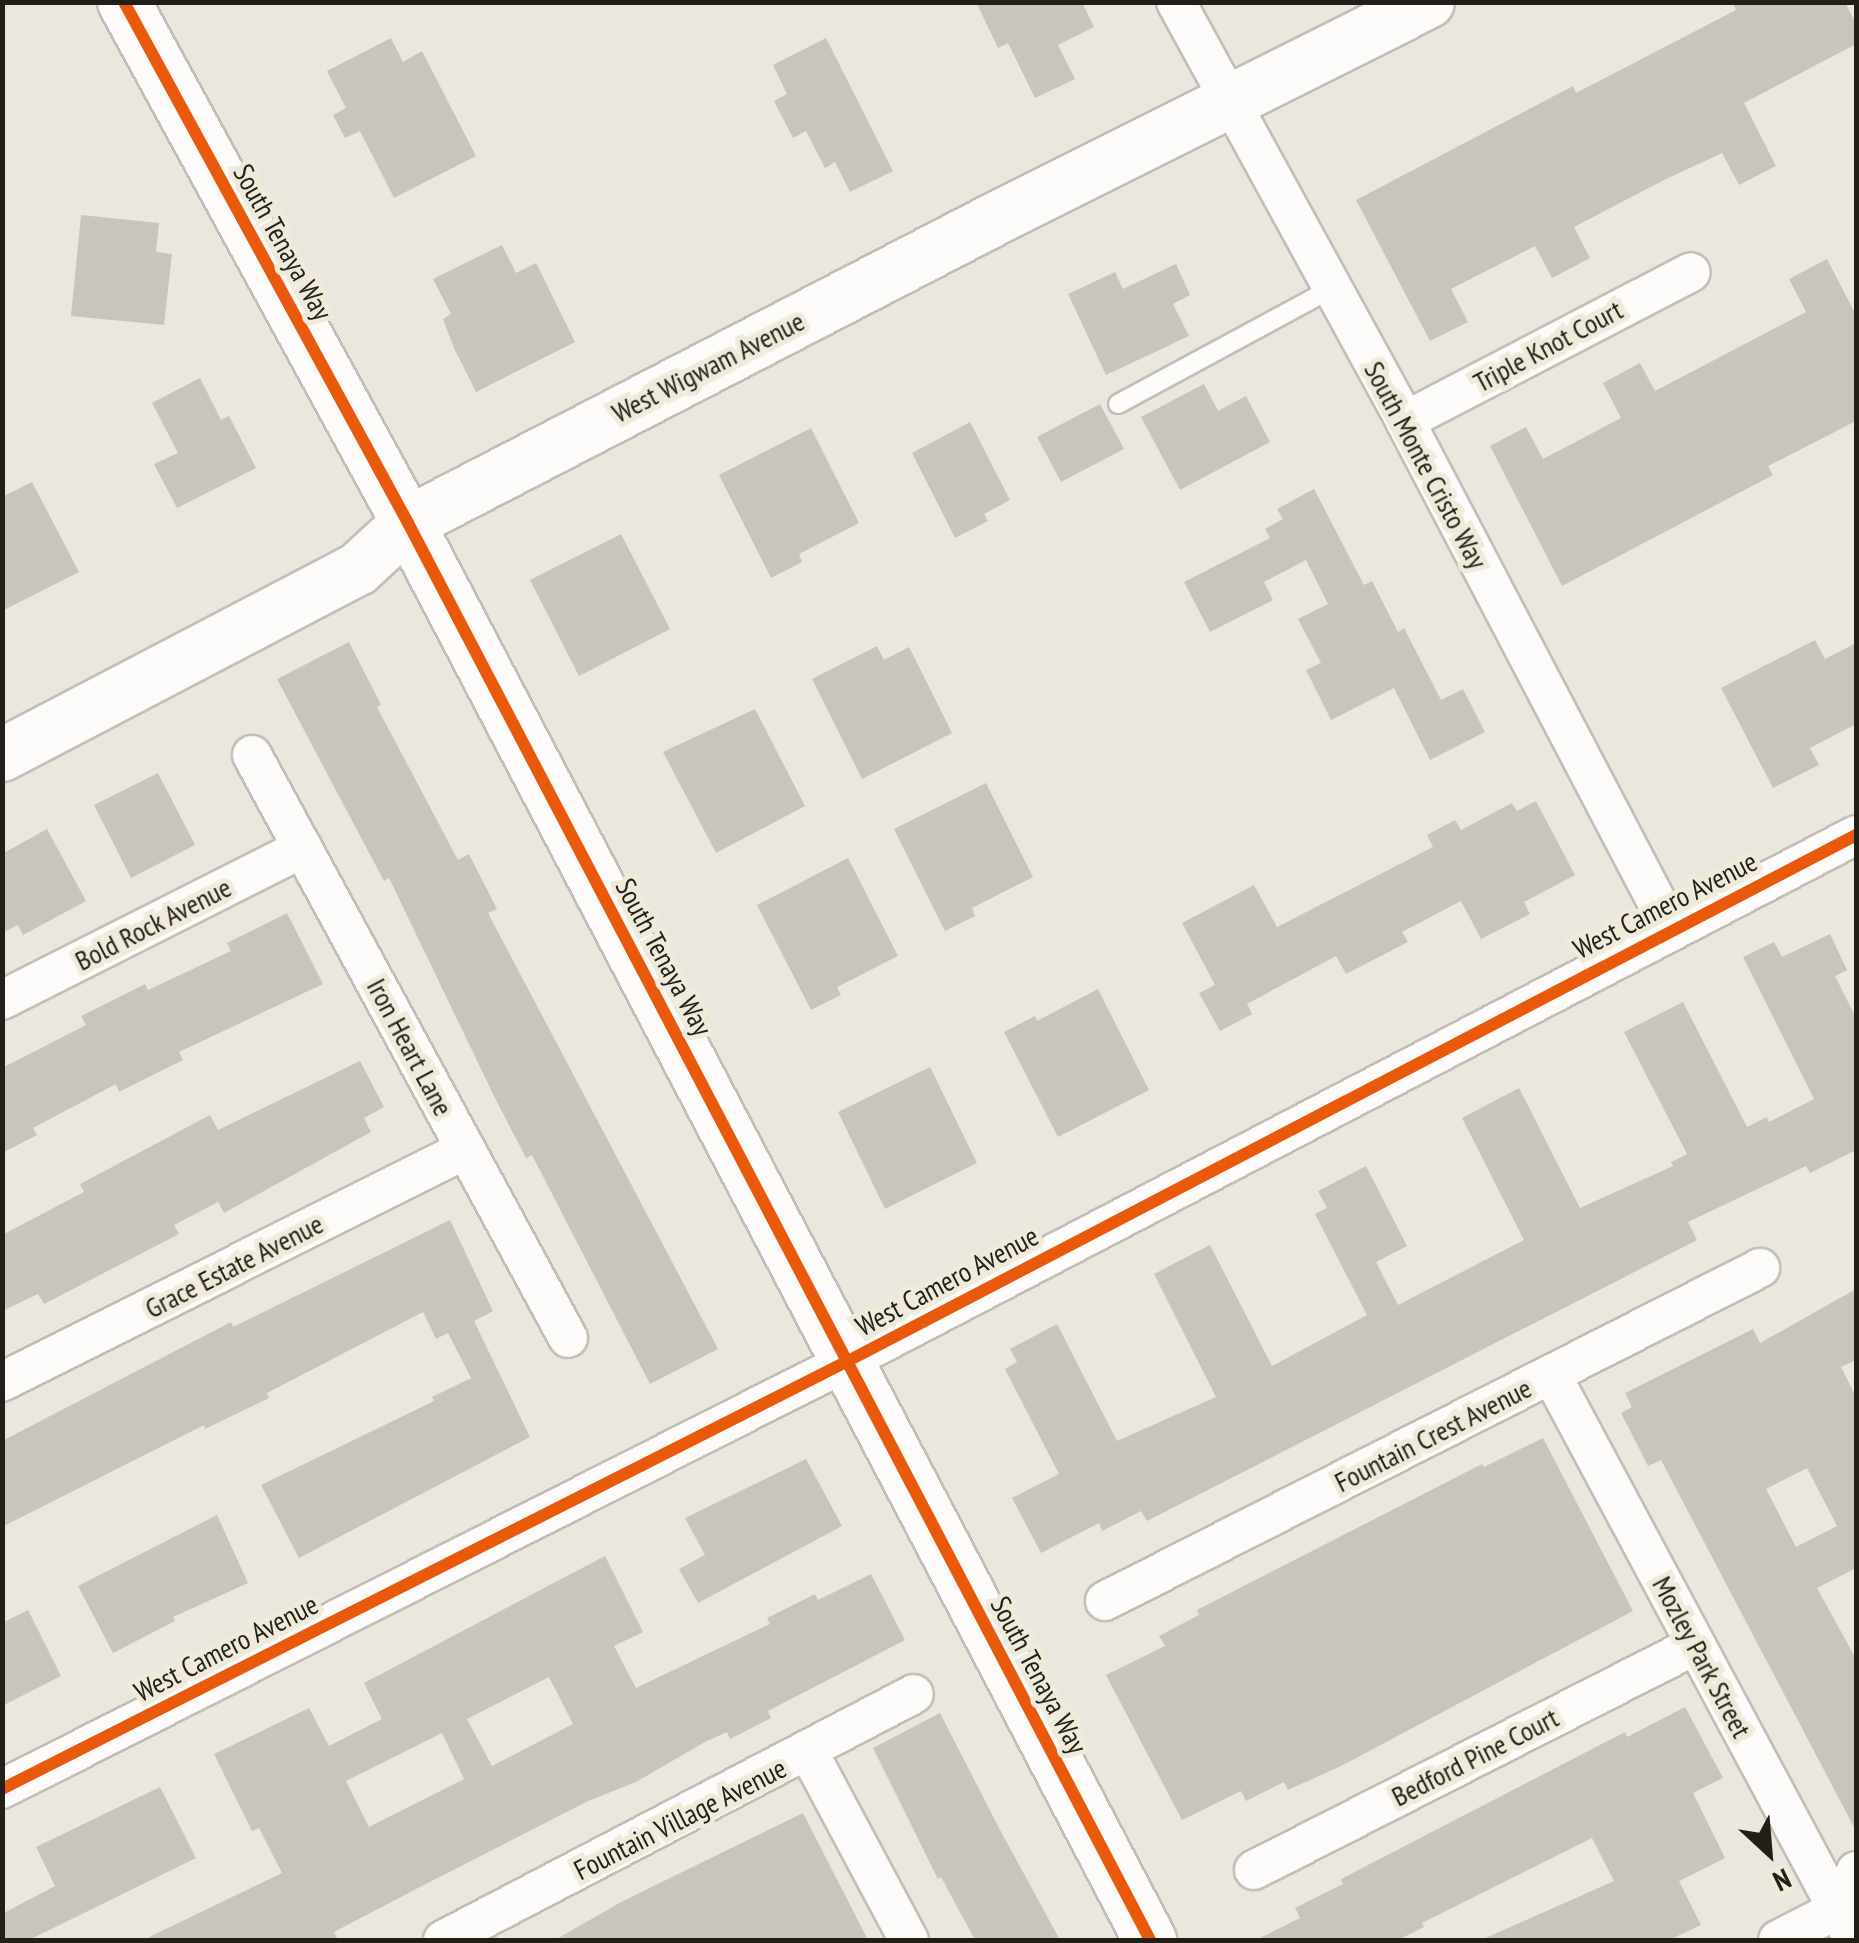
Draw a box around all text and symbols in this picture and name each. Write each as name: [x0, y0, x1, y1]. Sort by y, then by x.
street label: South Tenaya Way: [226, 158, 340, 326]
street label: Triple Knot Court: [1468, 293, 1628, 399]
street label: West Wigwam Avenue: [606, 304, 810, 430]
street label: South Monte Cristo Way: [1357, 356, 1495, 574]
street label: West Camero Avenue: [1567, 844, 1763, 966]
street label: Bold Rock Avenue: [69, 870, 237, 978]
street label: South Tenaya Way: [608, 872, 720, 1042]
street label: Iron Heart Lane: [360, 973, 460, 1121]
street label: Grace Estate Avenue: [139, 1207, 329, 1325]
street label: West Camero Avenue: [850, 1219, 1044, 1343]
street label: Fountain Crest Avenue: [1329, 1371, 1537, 1499]
street label: Mozley Park Street: [1645, 1570, 1759, 1744]
street label: West Camero Avenue: [128, 1587, 324, 1709]
street label: South Tenaya Way: [983, 1590, 1095, 1760]
street label: Bedford Pine Court: [1386, 1701, 1564, 1813]
street label: Fountain Village Avenue: [568, 1751, 792, 1887]
north arrow: [1719, 1803, 1819, 1903]
text: N: [1767, 1860, 1797, 1900]

